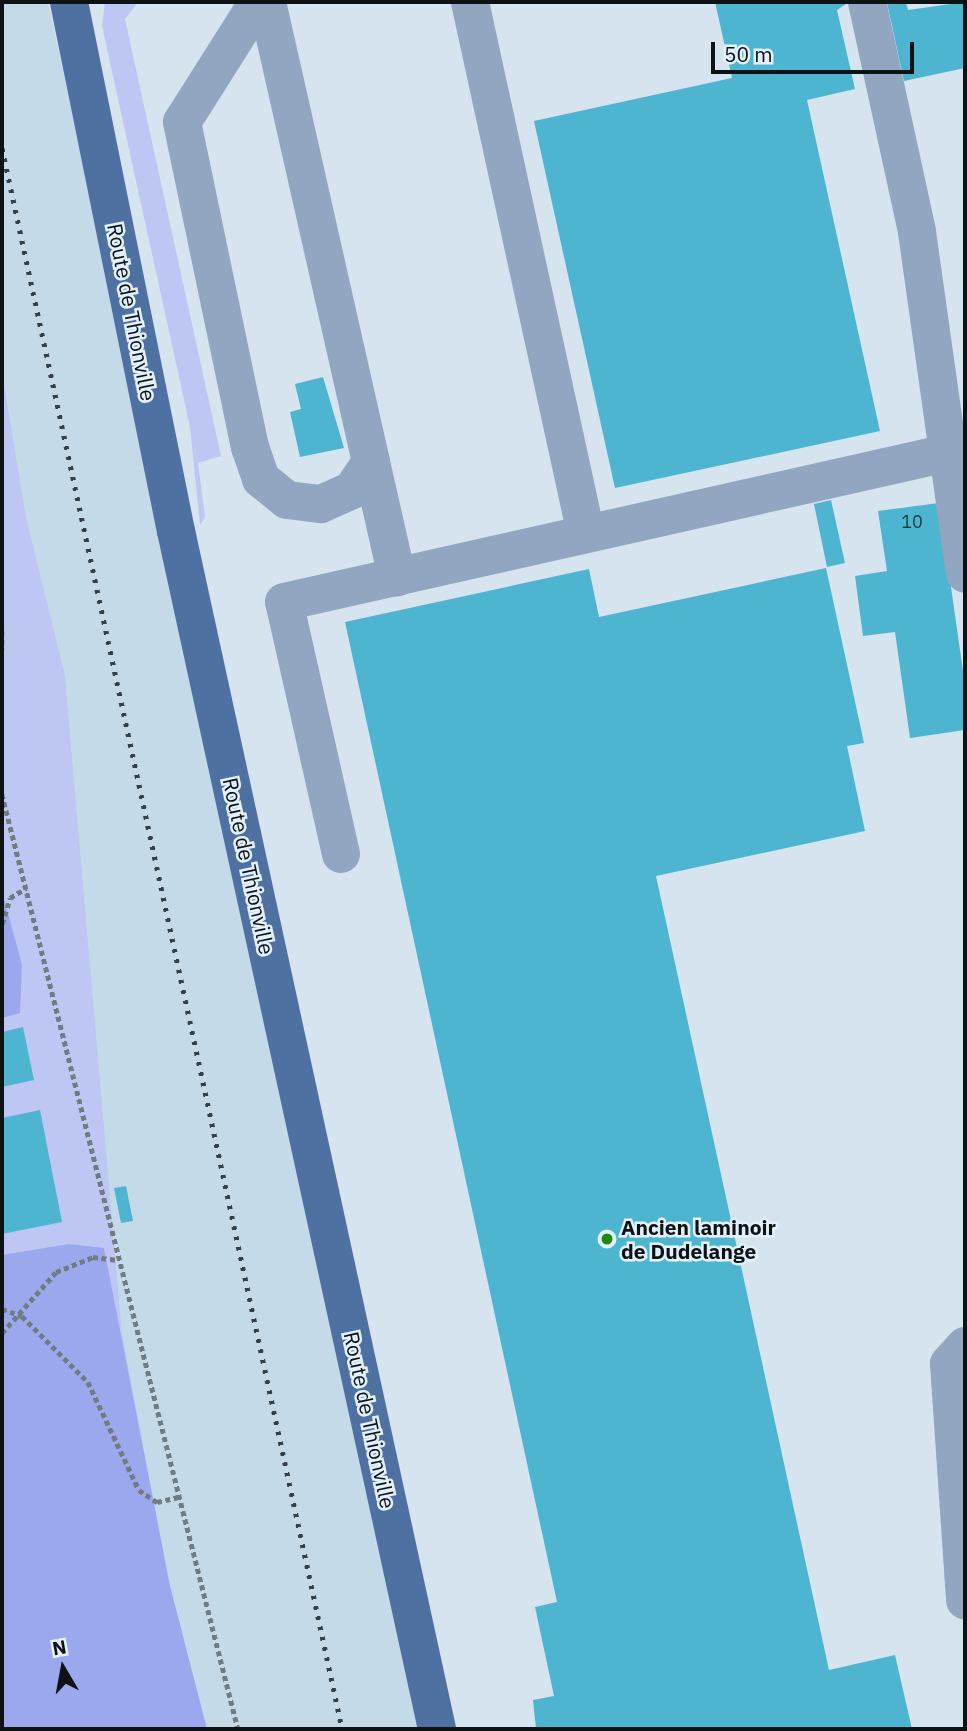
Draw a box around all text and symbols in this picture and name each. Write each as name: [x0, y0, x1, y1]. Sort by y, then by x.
scale bar: [715, 28, 918, 72]
text: 50 m: [724, 40, 773, 68]
street label: Route de Thionville: [102, 221, 162, 403]
house number: 10: [901, 511, 923, 533]
street label: Route de Thionville: [218, 775, 280, 957]
place label: Ancien laminoir de Dudelange: [621, 1214, 776, 1264]
marker: Ancien laminoir de Dudelange: [599, 1231, 615, 1247]
street label: Route de Thionville: [339, 1329, 401, 1511]
north arrow: [28, 1633, 98, 1703]
text: N: [50, 1634, 68, 1660]

